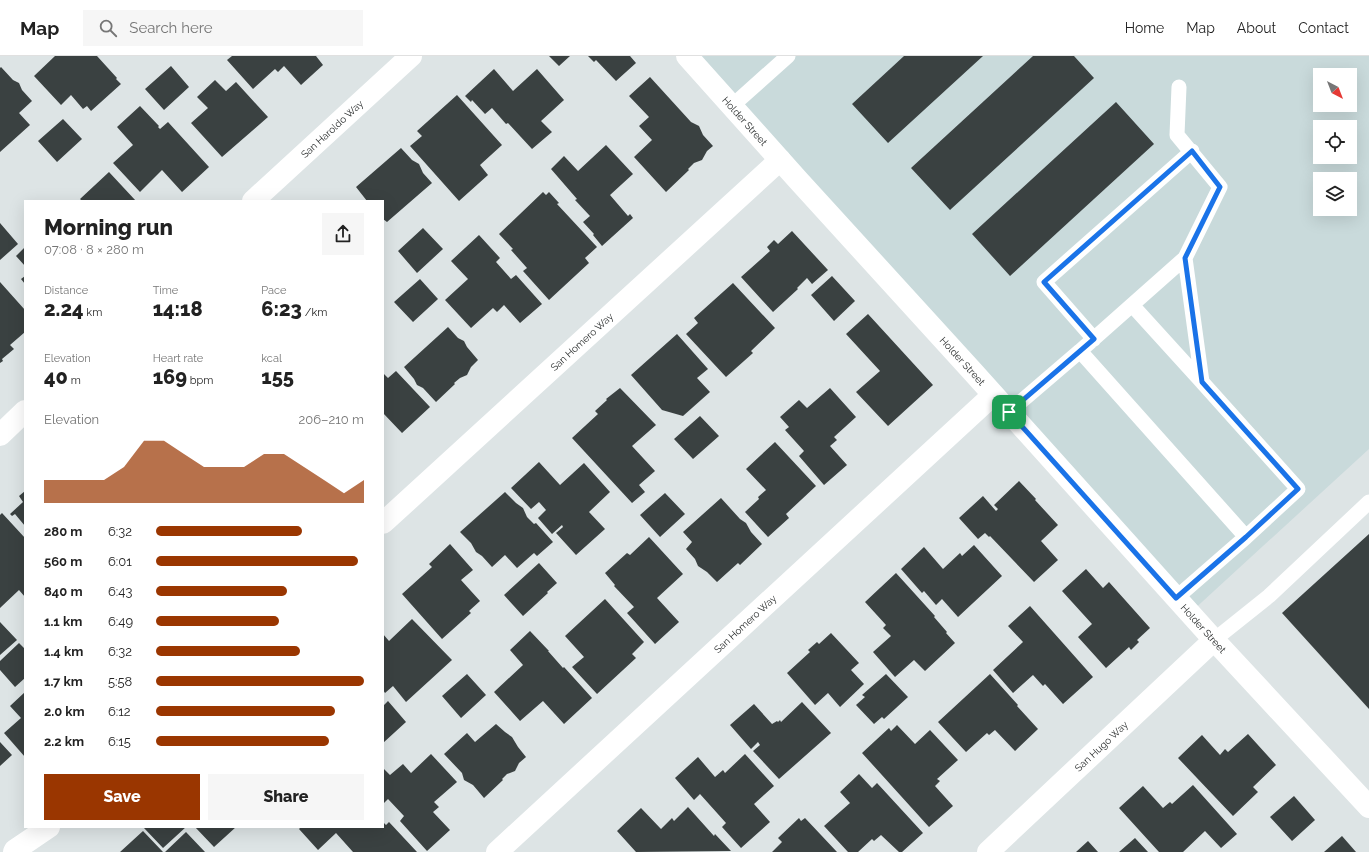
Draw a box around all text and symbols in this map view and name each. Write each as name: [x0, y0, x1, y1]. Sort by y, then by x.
search box: [83, 10, 363, 46]
text: Map: [20, 17, 59, 39]
icon: search: [97, 17, 119, 39]
text: Search here: [129, 19, 213, 37]
text: Home: [1125, 20, 1164, 36]
text: Map: [1186, 20, 1215, 36]
text: About: [1237, 20, 1276, 36]
text: Contact: [1298, 20, 1349, 36]
north arrow: [1313, 68, 1357, 112]
map controls: [1313, 68, 1357, 216]
street label: Holder Street: [720, 95, 770, 148]
street label: San Haroldo Way: [299, 98, 366, 160]
button: locate: [1313, 120, 1357, 164]
button: layers: [1313, 172, 1357, 216]
button: share: [322, 213, 364, 255]
text: Morning run: [44, 214, 173, 240]
text: 07:08 · 8 × 280 m: [44, 242, 144, 257]
text: Distance: [44, 284, 88, 297]
text: Time: [153, 284, 178, 297]
text: Pace: [261, 284, 287, 297]
text: 2.24: [44, 297, 84, 321]
text: 14:18: [153, 297, 203, 321]
text: 6:23: [261, 297, 302, 321]
text: km: [84, 306, 102, 319]
text: /km: [302, 306, 327, 319]
street label: San Homero Way: [548, 310, 616, 373]
street label: Holder Street: [938, 335, 988, 388]
text: Elevation: [44, 352, 91, 365]
text: Heart rate: [153, 352, 203, 365]
text: kcal: [261, 352, 282, 365]
text: 40: [44, 365, 68, 389]
text: 169: [153, 365, 187, 389]
text: 155: [261, 365, 294, 389]
text: m: [68, 374, 81, 387]
text: bpm: [187, 374, 213, 387]
pin: [992, 395, 1026, 429]
icon: arrive: [998, 401, 1020, 423]
text: Elevation: [44, 412, 99, 427]
text: 206–210 m: [299, 412, 364, 427]
text: 280 m: [44, 524, 82, 539]
text: 6:32: [108, 524, 132, 539]
text: 560 m: [44, 554, 82, 569]
text: 6:01: [108, 554, 132, 569]
text: 840 m: [44, 584, 82, 599]
text: 6:43: [108, 584, 132, 599]
street label: San Homero Way: [712, 592, 779, 655]
street label: Holder Street: [1178, 602, 1228, 656]
text: 1.1 km: [44, 614, 82, 629]
text: 6:49: [108, 614, 133, 629]
text: 1.4 km: [44, 644, 83, 659]
text: 6:32: [108, 644, 132, 659]
text: 1.7 km: [44, 674, 83, 689]
text: 5:58: [108, 674, 132, 689]
text: 2.0 km: [44, 704, 85, 719]
text: 6:12: [108, 704, 131, 719]
street label: San Hugo Way: [1073, 719, 1130, 774]
text: 2.2 km: [44, 734, 84, 749]
text: 6:15: [108, 734, 131, 749]
button: Save: [44, 774, 200, 820]
button: Share: [208, 774, 364, 820]

